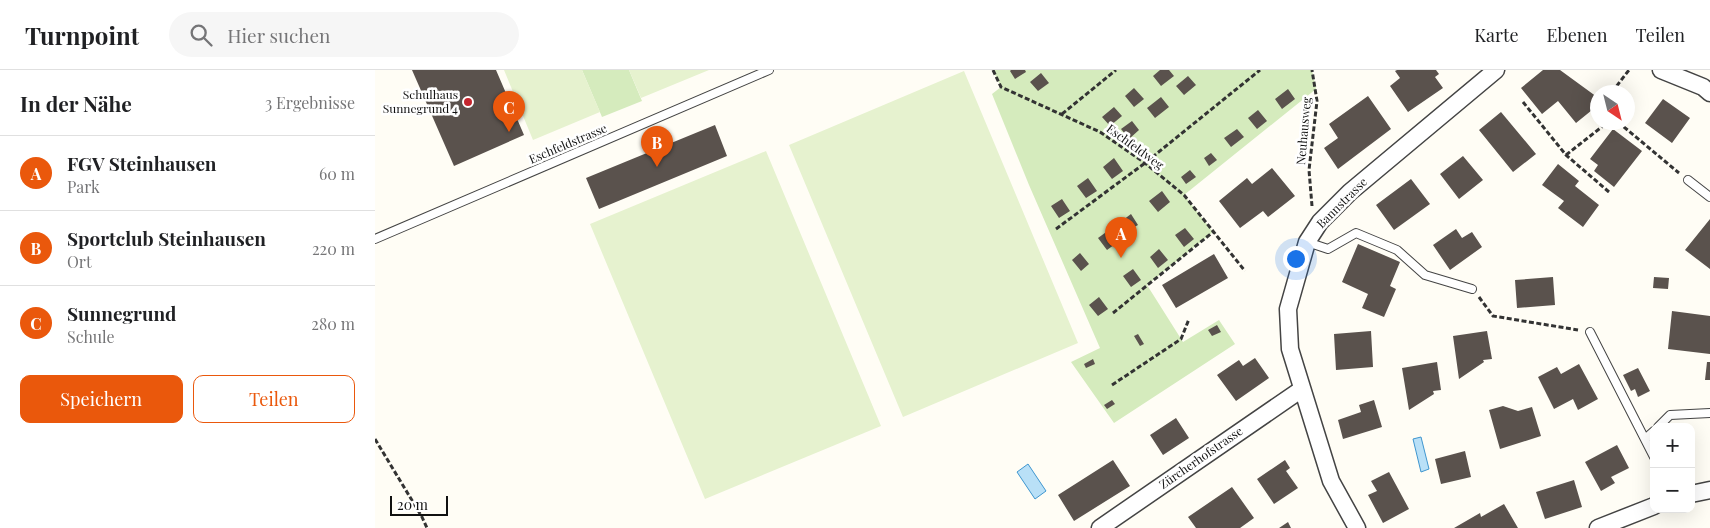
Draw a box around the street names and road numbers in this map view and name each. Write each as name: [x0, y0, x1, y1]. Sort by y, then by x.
street label: Neuhausweg: [1292, 96, 1314, 166]
street label: Eschfeldstrasse: [526, 119, 609, 167]
street label: Eschfeldweg: [1104, 120, 1168, 173]
street label: Bannstrasse: [1312, 173, 1370, 231]
street label: Zürcherhofstrasse: [1155, 422, 1245, 492]

